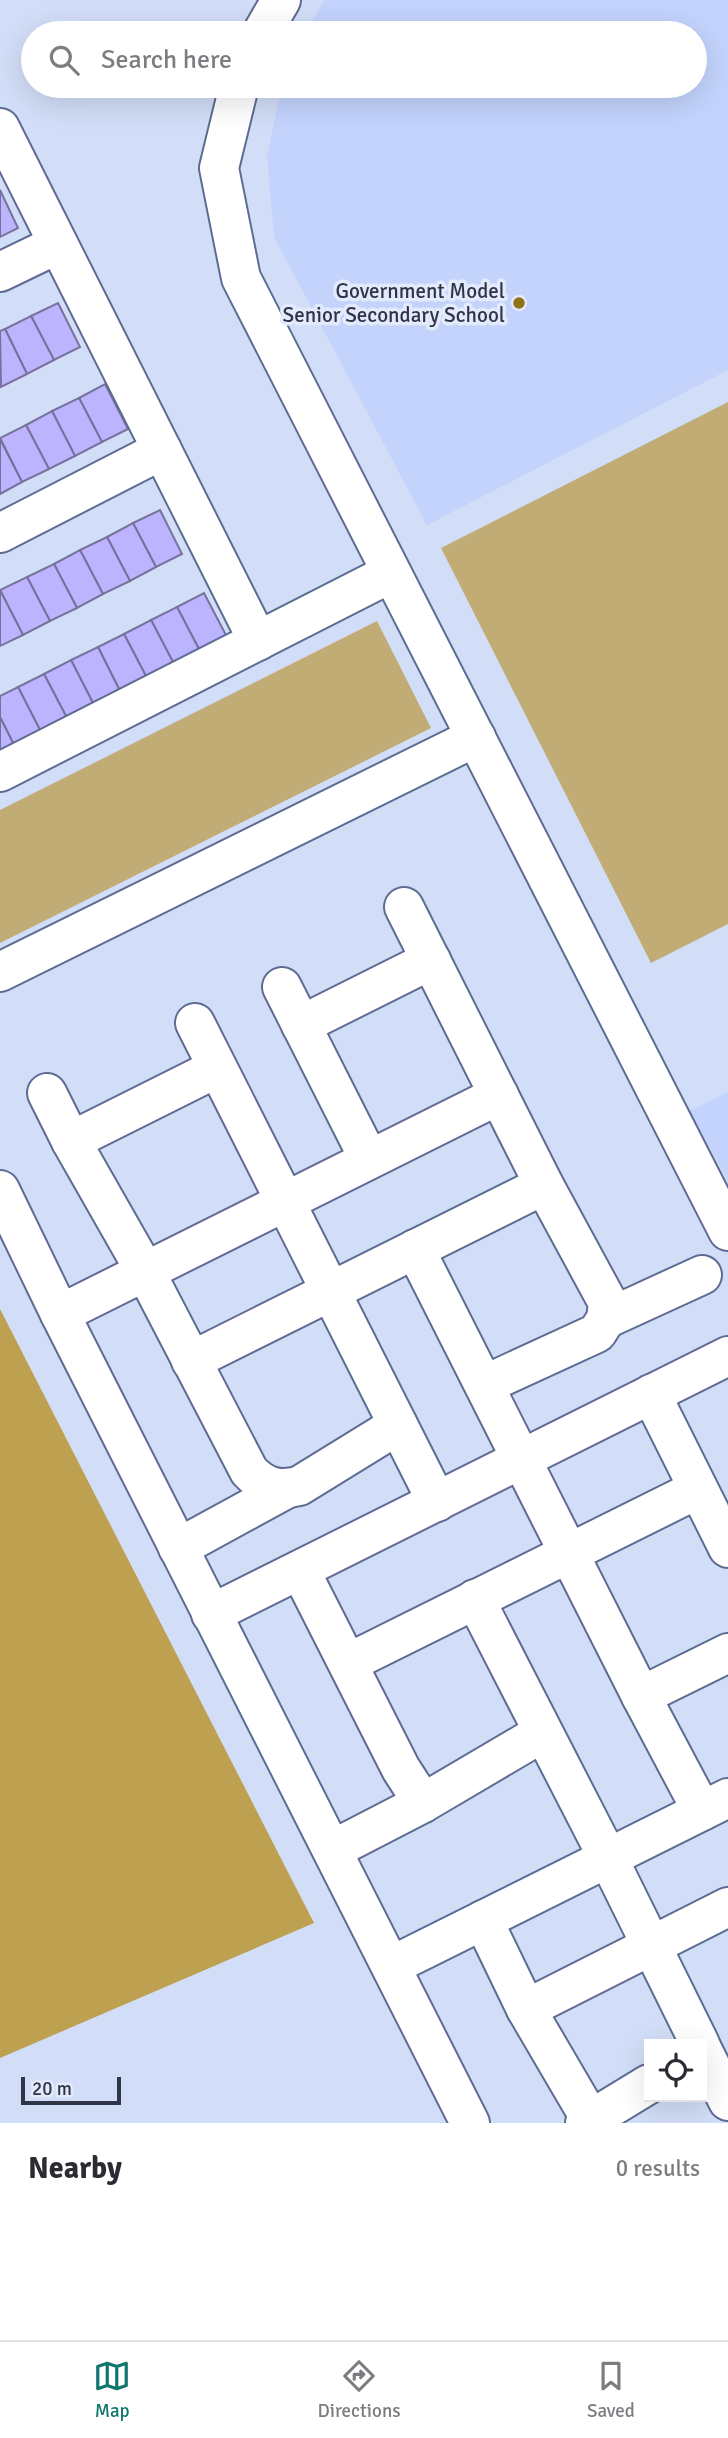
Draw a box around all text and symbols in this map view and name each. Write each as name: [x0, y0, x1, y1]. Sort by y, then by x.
search box: [21, 21, 707, 98]
icon: search: [45, 41, 83, 79]
text: Search here: [101, 44, 232, 76]
place label: Government Model Senior Secondary School: [283, 278, 505, 328]
marker: Government Model Senior Secondary School: [511, 295, 527, 311]
map controls: [644, 2039, 707, 2102]
button: locate: [644, 2039, 707, 2102]
scale bar: [21, 2074, 121, 2106]
text: 20 m: [32, 2077, 72, 2101]
text: Nearby: [28, 2150, 122, 2187]
text: 0 results: [616, 2154, 700, 2183]
tab: Map: [93, 2357, 131, 2423]
tab: Directions: [318, 2357, 401, 2423]
tab: Saved: [587, 2357, 635, 2423]

